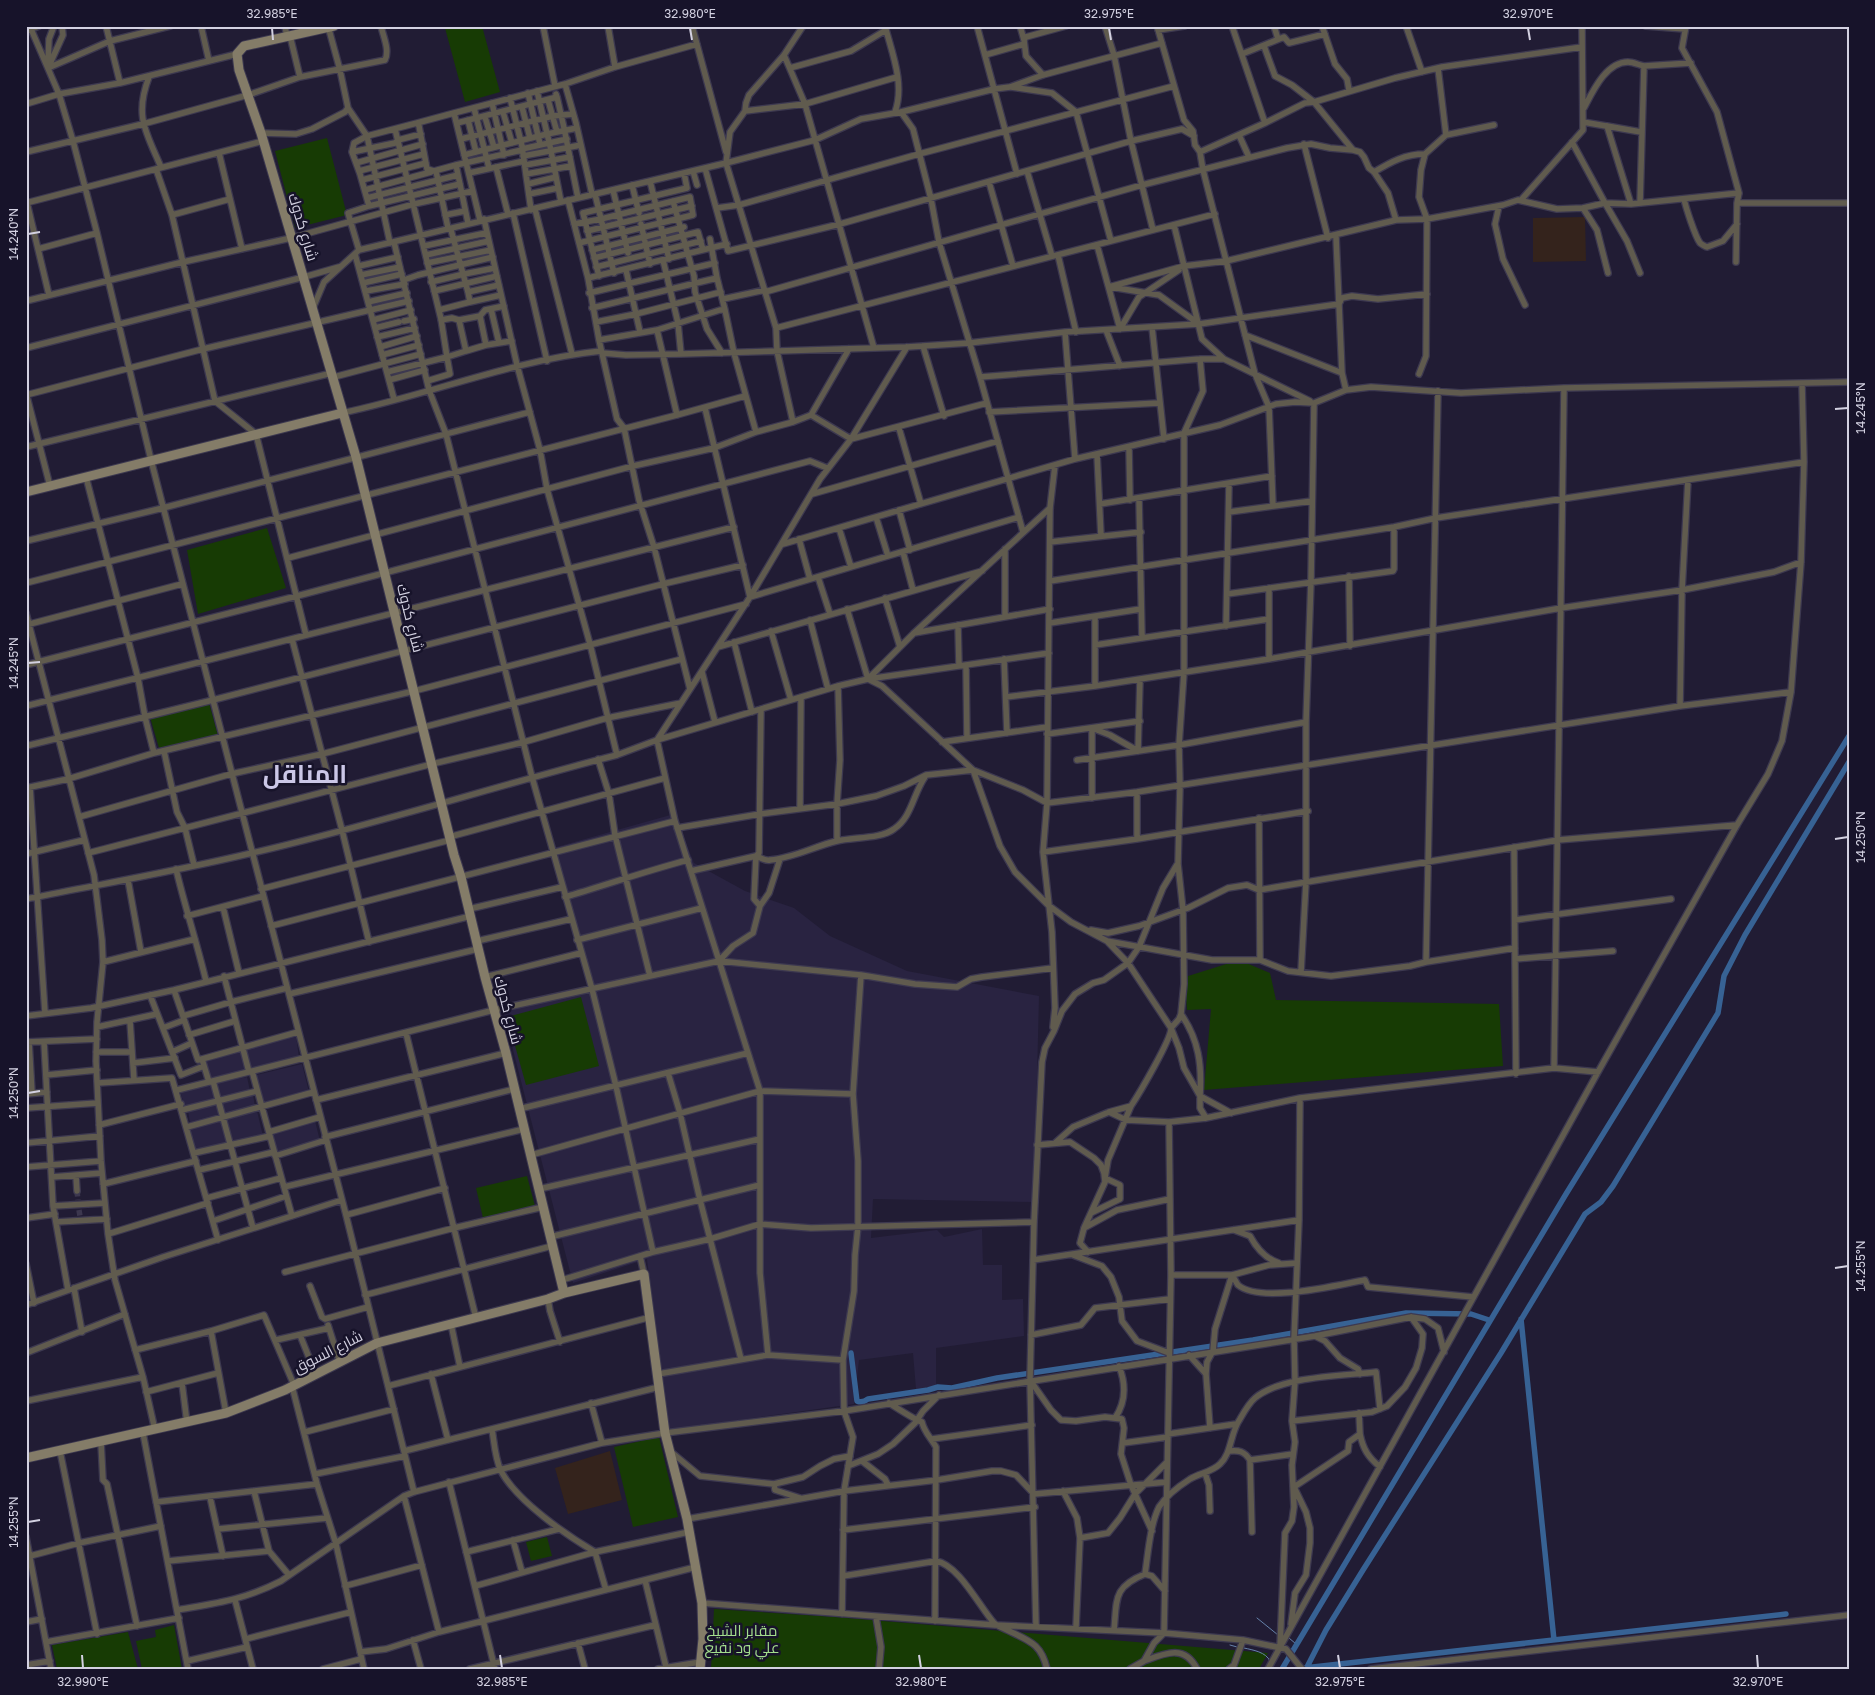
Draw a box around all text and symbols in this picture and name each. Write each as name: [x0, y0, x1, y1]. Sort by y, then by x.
text: 32.985°E: [246, 6, 298, 21]
text: 32.980°E: [664, 6, 716, 21]
text: 32.975°E: [1084, 6, 1134, 21]
text: 32.970°E: [1503, 6, 1553, 21]
street label: شارع كدوك: [282, 191, 323, 264]
text: 14.240°N: [6, 208, 21, 260]
text: 14.245°N: [1853, 382, 1868, 434]
street label: شارع كدوك: [391, 582, 428, 655]
text: 14.245°N: [6, 637, 21, 689]
district label: المناقل: [263, 758, 347, 789]
text: 14.250°N: [1853, 811, 1868, 863]
street label: شارع كدوك: [488, 974, 527, 1047]
text: 14.250°N: [6, 1067, 21, 1119]
text: 14.255°N: [1853, 1240, 1868, 1292]
street label: شارع السوق: [290, 1326, 367, 1379]
text: 14.255°N: [6, 1496, 21, 1548]
park label: مقابر الشيخ علي ود نفيع: [704, 1621, 780, 1660]
text: 32.990°E: [57, 1674, 109, 1689]
text: 32.985°E: [476, 1674, 528, 1689]
text: 32.980°E: [895, 1674, 947, 1689]
text: 32.975°E: [1315, 1674, 1365, 1689]
text: 32.970°E: [1733, 1674, 1783, 1689]

